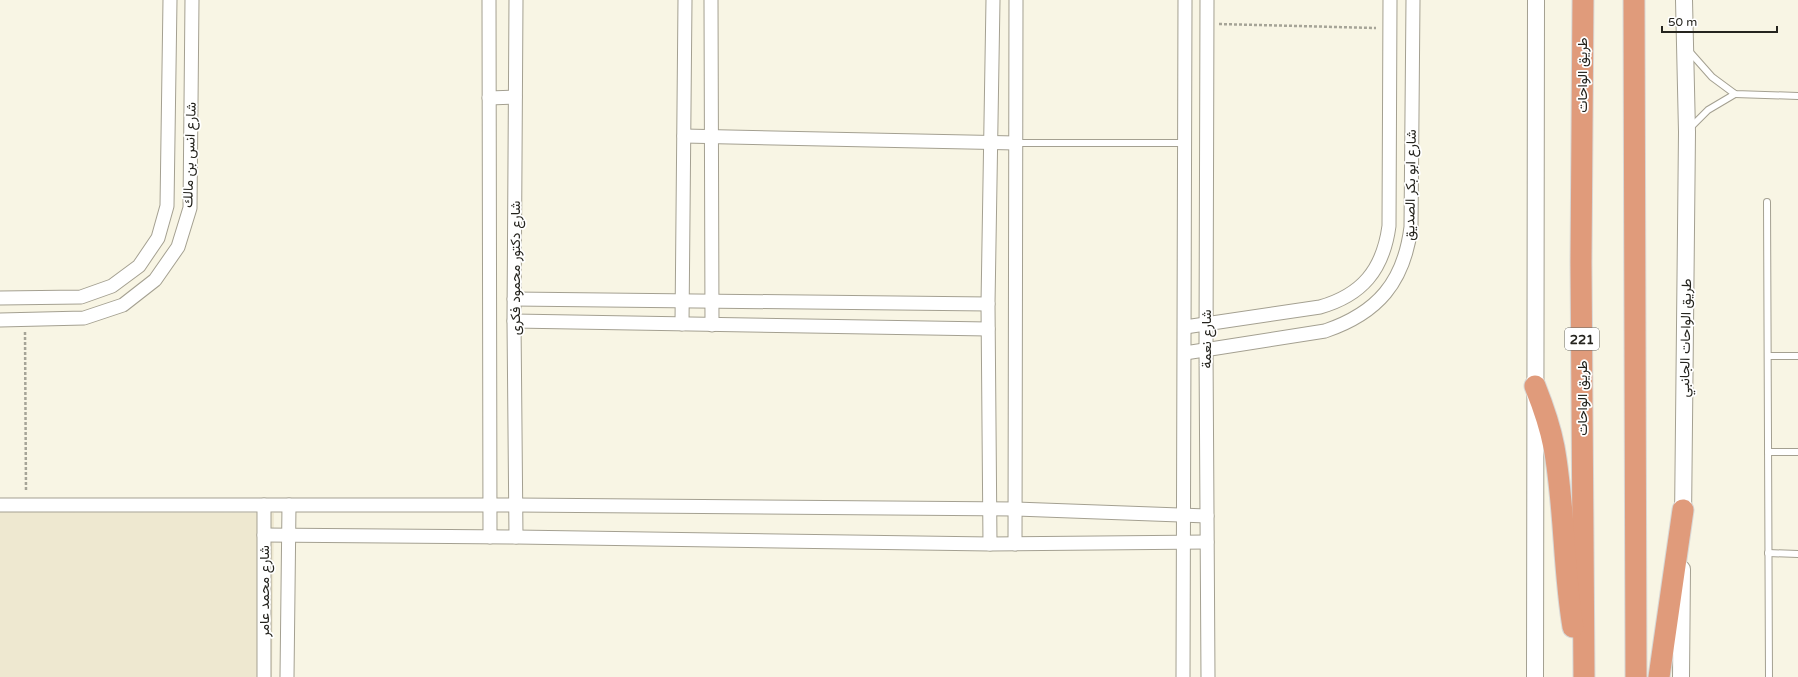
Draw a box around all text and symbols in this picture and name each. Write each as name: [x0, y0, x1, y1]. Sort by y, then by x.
scale bar: [1662, 8, 1777, 34]
text: 50 m: [1668, 15, 1697, 29]
street label: طريق الواحات: [1574, 37, 1591, 113]
street label: شارع انس بن مالك: [179, 102, 202, 208]
street label: شارع ابو بكر الصديق: [1401, 129, 1422, 241]
street label: شارع دكتور محمود فكرى: [507, 201, 526, 335]
street label: طريق الواحات الجانبي: [1676, 279, 1698, 398]
street label: شارع نعمة: [1198, 309, 1217, 369]
road number: 221: [1565, 328, 1599, 350]
street label: طريق الواحات: [1574, 360, 1591, 436]
street label: شارع محمد عامر: [256, 545, 275, 638]

